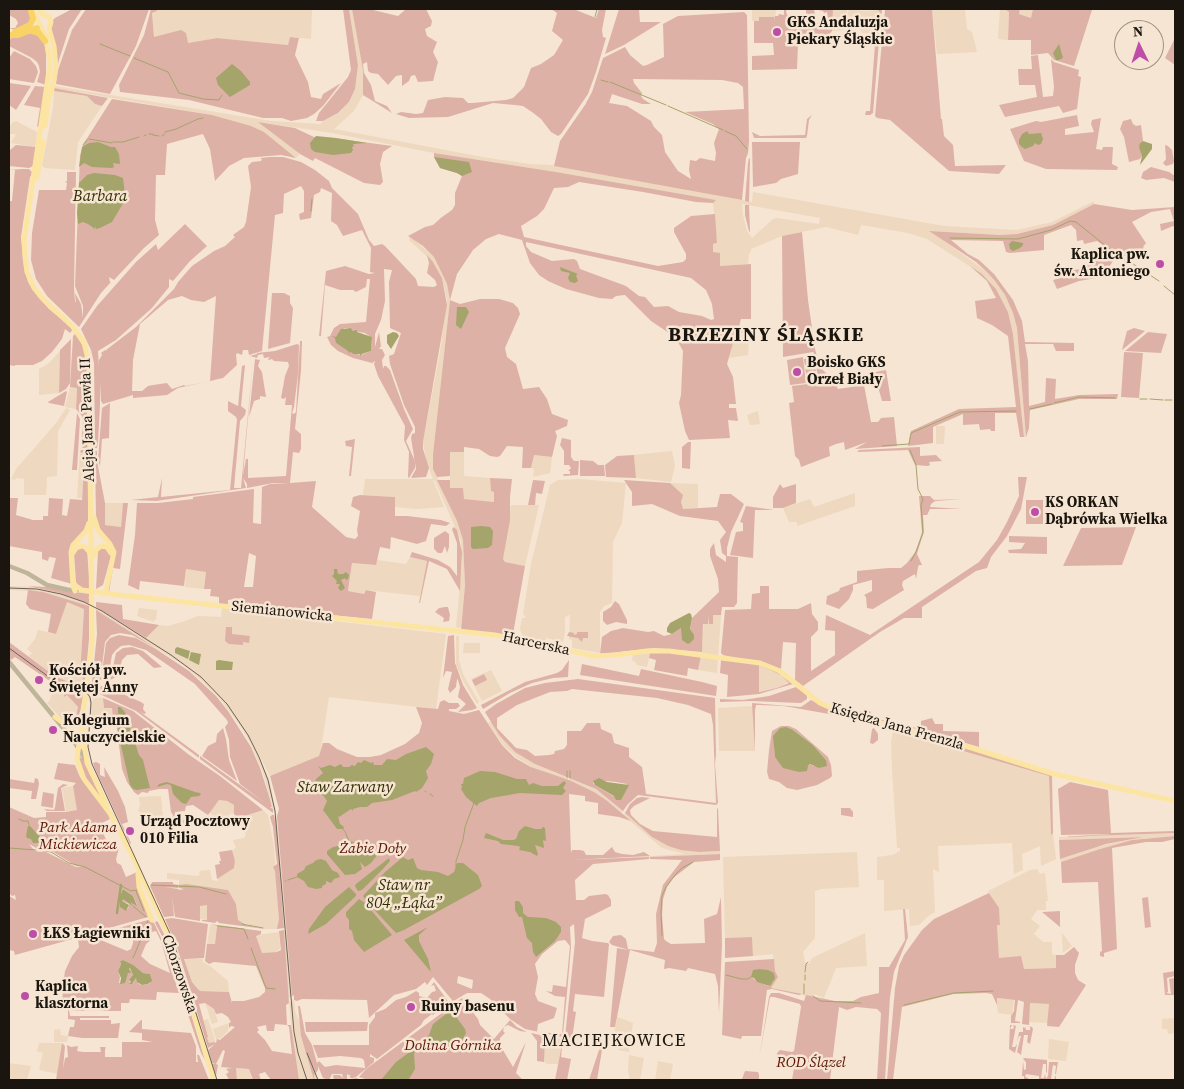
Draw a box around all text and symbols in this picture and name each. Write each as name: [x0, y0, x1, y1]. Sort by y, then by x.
place label: GKS Andaluzja Piekary Śląskie: [787, 14, 893, 49]
north arrow: [1114, 20, 1164, 70]
text: N: [1132, 21, 1144, 41]
marker: GKS Andaluzja Piekary Śląskie: [771, 26, 783, 38]
water label: Barbara: [73, 187, 127, 207]
place label: Kaplica pw. św. Antoniego: [1054, 246, 1150, 281]
marker: Kaplica pw. św. Antoniego: [1154, 258, 1166, 270]
district label: BRZEZINY ŚLĄSKIE: [666, 324, 866, 348]
place label: Boisko GKS Orzeł Biały: [807, 354, 886, 389]
street label: Aleja Jana Pawła II: [77, 358, 99, 482]
marker: Boisko GKS Orzeł Biały: [791, 366, 803, 378]
place label: KS ORKAN Dąbrówka Wielka: [1045, 494, 1167, 529]
marker: KS ORKAN Dąbrówka Wielka: [1029, 506, 1041, 518]
street label: Siemianowicka: [231, 598, 333, 626]
street label: Harcerska: [501, 628, 571, 660]
place label: Kościół pw. Świętej Anny: [49, 662, 138, 697]
marker: Kościół pw. Świętej Anny: [33, 674, 45, 686]
street label: Księdza Jana Frenzla: [828, 699, 966, 755]
place label: Kolegium Nauczycielskie: [63, 712, 166, 747]
marker: Kolegium Nauczycielskie: [47, 724, 59, 736]
water label: Staw Zarwany: [297, 778, 393, 798]
place label: Urząd Pocztowy 010 Filia: [140, 813, 250, 848]
park label: Park Adama Mickiewicza: [39, 819, 117, 854]
marker: Urząd Pocztowy 010 Filia: [124, 825, 136, 837]
park label: Żabie Doły: [340, 840, 406, 858]
water label: Staw nr 804 „Łąka”: [366, 876, 442, 914]
place label: ŁKS Łagiewniki: [43, 925, 150, 943]
marker: ŁKS Łagiewniki: [27, 928, 39, 940]
street label: Chorzowska: [157, 932, 201, 1016]
place label: Kaplica klasztorna: [35, 978, 108, 1013]
marker: Kaplica klasztorna: [19, 990, 31, 1002]
place label: Ruiny basenu: [421, 998, 515, 1016]
marker: Ruiny basenu: [405, 1001, 417, 1013]
district label: MACIEJKOWICE: [540, 1030, 688, 1052]
park label: Dolina Górnika: [404, 1037, 502, 1055]
park label: ROD Ślązel: [776, 1054, 846, 1072]

